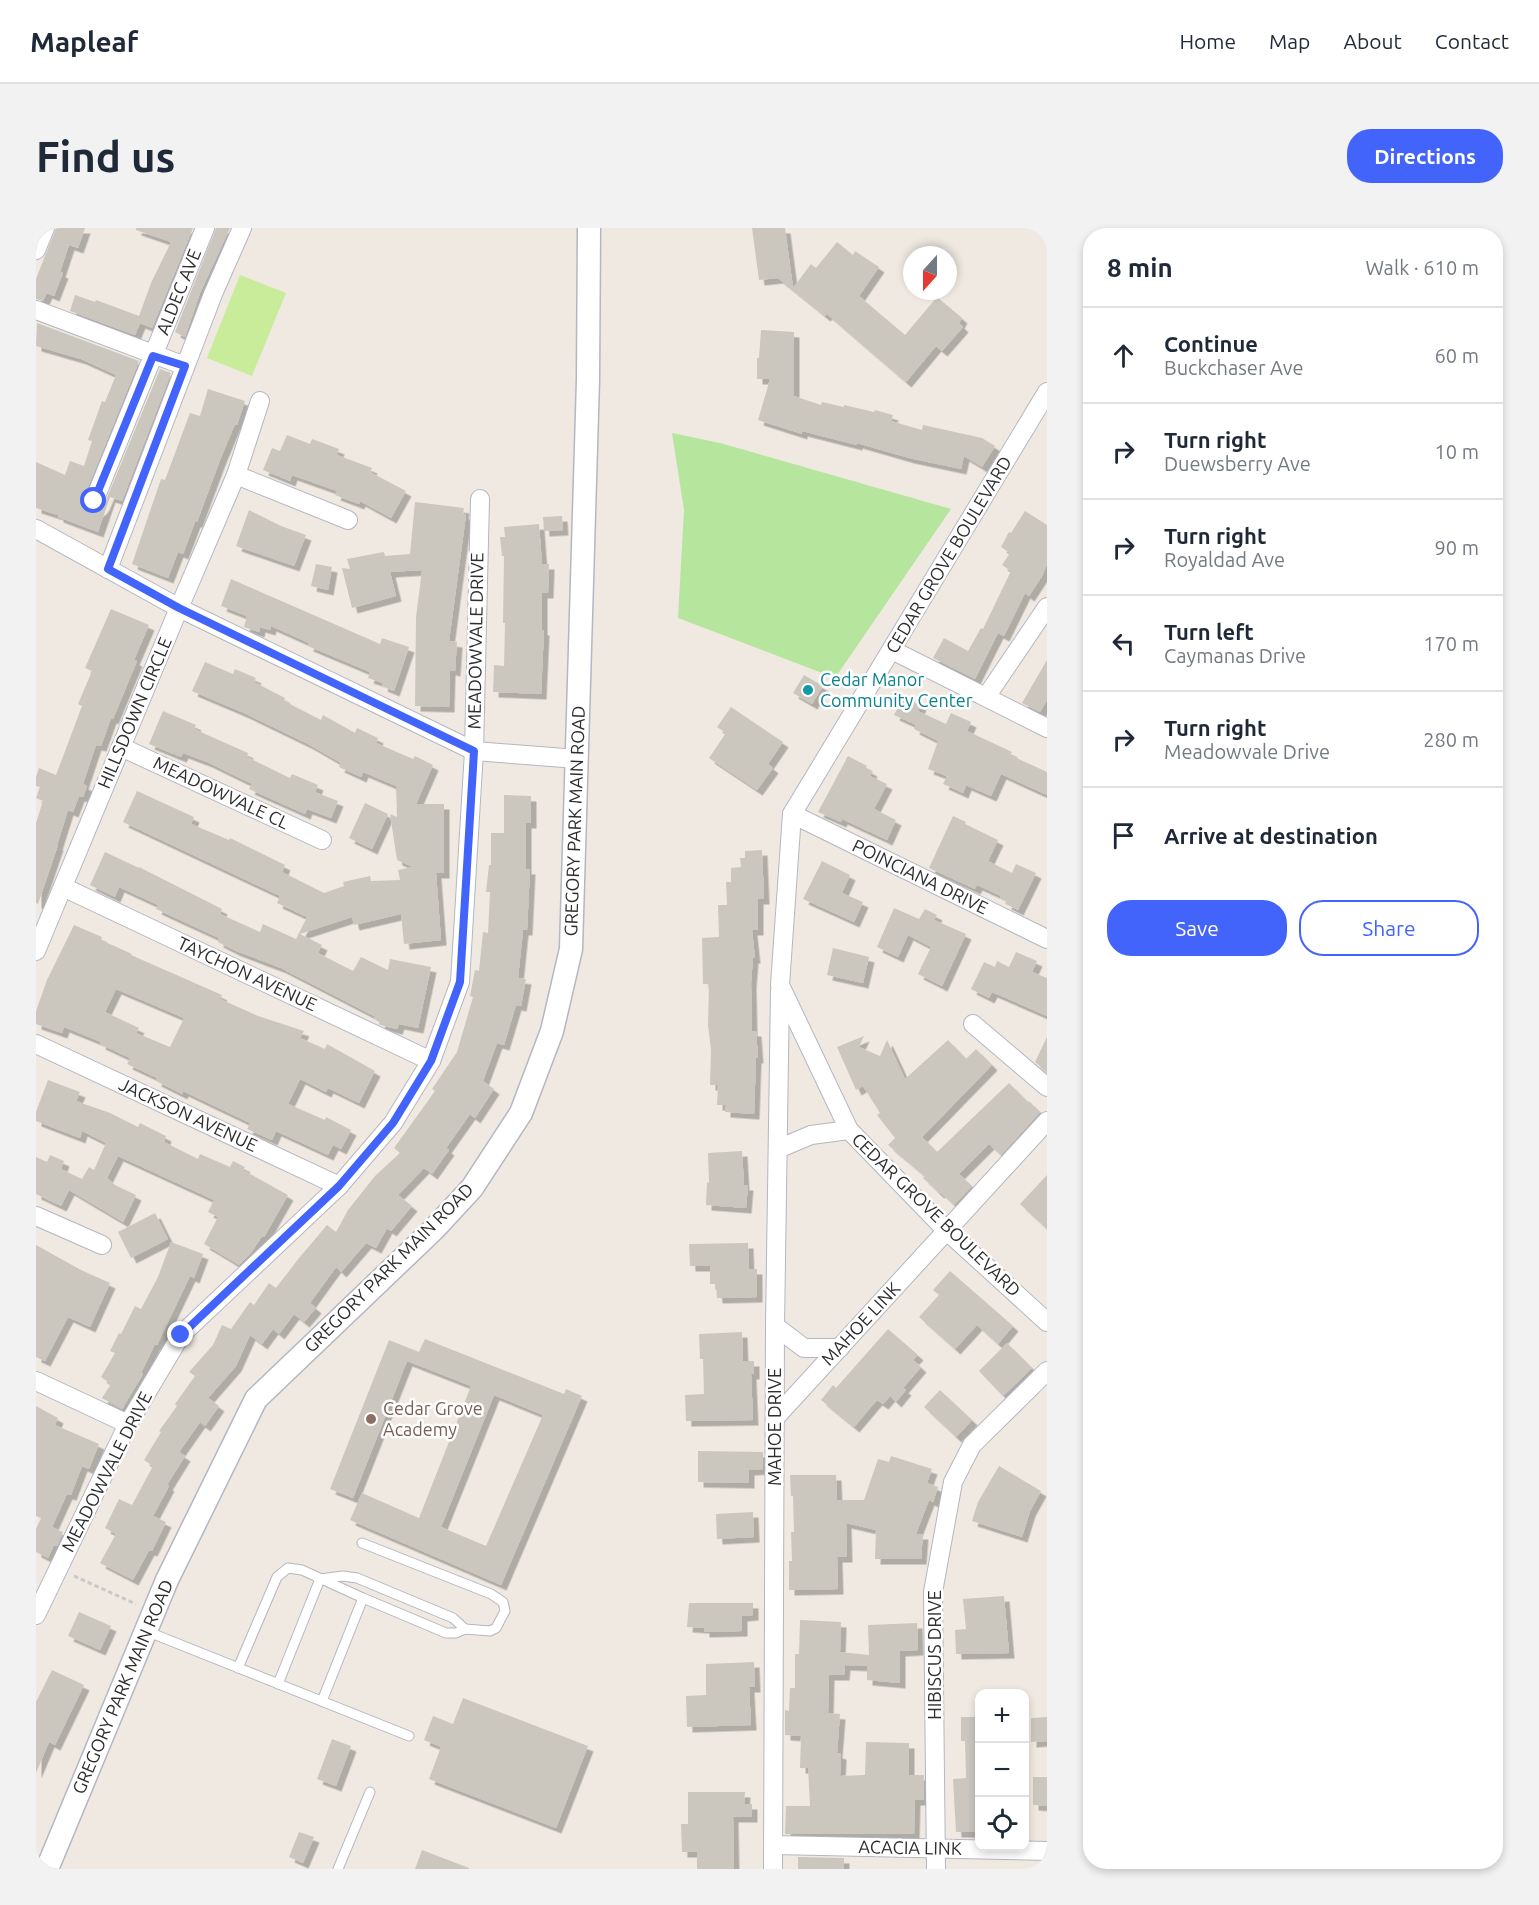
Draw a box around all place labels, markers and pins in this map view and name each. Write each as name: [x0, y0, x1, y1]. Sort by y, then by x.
place label: Cedar Manor Community Center: [820, 669, 973, 710]
marker: Cedar Manor Community Center: [801, 683, 815, 697]
place label: Cedar Grove Academy: [383, 1398, 483, 1439]
marker: Cedar Grove Academy: [364, 1412, 378, 1426]

